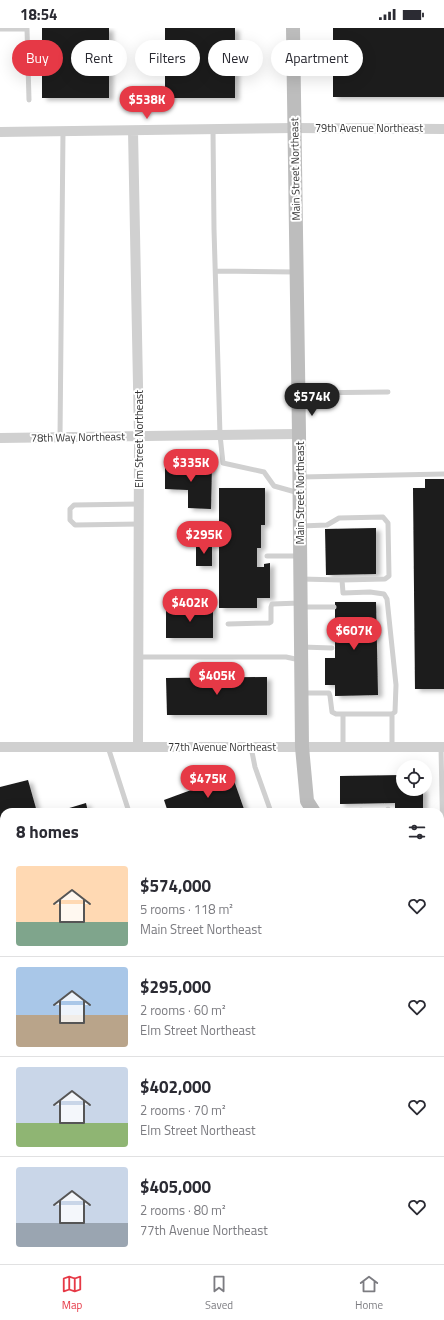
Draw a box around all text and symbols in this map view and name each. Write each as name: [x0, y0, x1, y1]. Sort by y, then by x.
text: 18:54: [20, 3, 57, 26]
chip: Buy: [12, 40, 63, 76]
chip: Rent: [71, 40, 127, 76]
chip: Filters: [135, 40, 200, 76]
chip: New: [208, 40, 263, 76]
chip: Apartment: [271, 40, 363, 76]
pin: $538K: [119, 86, 175, 120]
text: $538K: [129, 89, 165, 109]
street label: Main Street Northeast: [286, 117, 304, 221]
street label: 79th Avenue Northeast: [315, 120, 423, 136]
pin: $574K: [284, 383, 340, 417]
text: $574K: [294, 386, 330, 406]
street label: Elm Street Northeast: [131, 390, 147, 488]
street label: 78th Way Northeast: [31, 428, 125, 446]
street label: Main Street Northeast: [292, 441, 308, 545]
pin: $335K: [163, 449, 219, 483]
text: $335K: [173, 452, 209, 472]
pin: $295K: [176, 521, 232, 555]
text: $295K: [186, 524, 222, 544]
pin: $402K: [162, 589, 218, 623]
text: $402K: [172, 592, 208, 612]
pin: $607K: [326, 617, 382, 651]
text: $607K: [336, 620, 372, 640]
pin: $405K: [189, 662, 245, 696]
text: $405K: [199, 665, 235, 685]
street label: 77th Avenue Northeast: [168, 739, 276, 755]
map controls: [396, 760, 432, 796]
button: locate: [396, 760, 432, 796]
pin: $475K: [180, 765, 236, 799]
text: $475K: [190, 768, 226, 788]
text: 8 homes: [16, 819, 79, 845]
icon: filters: [406, 821, 428, 843]
text: $574,000: [140, 873, 211, 899]
icon: home: [48, 882, 96, 930]
icon: heart: [406, 895, 428, 917]
text: 5 rooms · 118 m²: [140, 899, 233, 919]
text: Main Street Northeast: [140, 919, 262, 939]
text: $295,000: [140, 974, 211, 1000]
icon: home: [48, 983, 96, 1031]
icon: heart: [406, 996, 428, 1018]
text: 2 rooms · 60 m²: [140, 1000, 226, 1020]
text: Elm Street Northeast: [140, 1020, 256, 1040]
text: $402,000: [140, 1074, 211, 1100]
icon: home: [48, 1083, 96, 1131]
icon: heart: [406, 1096, 428, 1118]
text: 2 rooms · 70 m²: [140, 1100, 226, 1120]
text: Elm Street Northeast: [140, 1120, 256, 1140]
text: $405,000: [140, 1174, 211, 1200]
icon: home: [48, 1183, 96, 1231]
icon: heart: [406, 1196, 428, 1218]
text: 2 rooms · 80 m²: [140, 1200, 226, 1220]
text: 77th Avenue Northeast: [140, 1220, 268, 1240]
tab: Map: [61, 1273, 83, 1313]
tab: Saved: [205, 1273, 233, 1313]
tab: Home: [355, 1273, 383, 1313]

